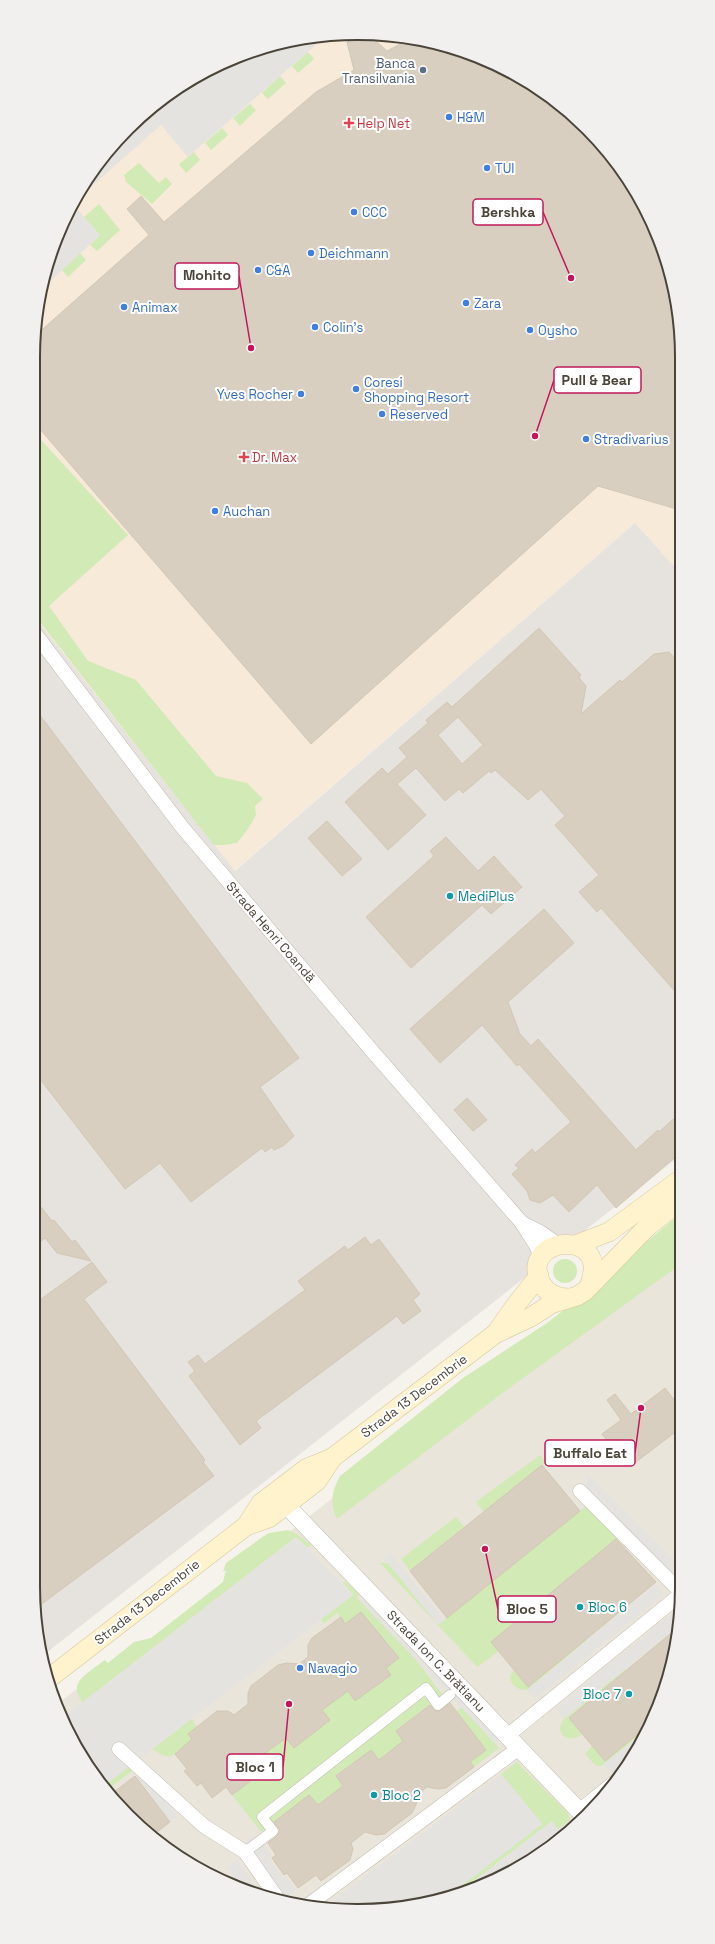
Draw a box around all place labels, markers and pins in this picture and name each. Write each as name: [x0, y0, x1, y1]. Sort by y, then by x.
place label: Banca Transilvania: [342, 55, 416, 87]
marker: Banca Transilvania: [418, 65, 428, 75]
place label: H&M: [457, 109, 485, 126]
marker: H&M: [444, 112, 454, 122]
place label: Help Net: [357, 115, 410, 132]
marker: Help Net: [344, 118, 354, 128]
place label: TUI: [495, 160, 514, 177]
marker: TUI: [482, 163, 492, 173]
callout: Bershka: [473, 199, 543, 225]
place label: CCC: [362, 204, 387, 221]
marker: CCC: [349, 207, 359, 217]
place label: Deichmann: [319, 245, 389, 262]
marker: Deichmann: [306, 248, 316, 258]
place label: C&A: [266, 262, 290, 279]
callout: Mohito: [175, 263, 239, 289]
marker: C&A: [253, 265, 263, 275]
place label: Zara: [474, 295, 502, 312]
marker: Zara: [461, 298, 471, 308]
place label: Animax: [132, 299, 178, 316]
marker: Animax: [119, 302, 129, 312]
place label: Colin's: [323, 319, 364, 336]
marker: Colin's: [310, 322, 320, 332]
place label: Oysho: [538, 322, 578, 339]
marker: Oysho: [525, 325, 535, 335]
callout: Pull & Bear: [554, 367, 641, 393]
place label: Coresi Shopping Resort: [364, 374, 469, 406]
marker: Coresi Shopping Resort: [351, 384, 361, 394]
place label: Yves Rocher: [217, 386, 293, 403]
marker: Yves Rocher: [296, 389, 306, 399]
place label: Reserved: [390, 406, 448, 423]
marker: Reserved: [377, 409, 387, 419]
place label: Stradivarius: [594, 431, 669, 448]
marker: Stradivarius: [581, 434, 591, 444]
place label: Dr. Max: [252, 449, 298, 466]
marker: Dr. Max: [239, 452, 249, 462]
place label: Auchan: [223, 503, 270, 520]
marker: Auchan: [210, 506, 220, 516]
place label: MediPlus: [458, 888, 514, 905]
marker: MediPlus: [445, 891, 455, 901]
callout: Buffalo Eat: [545, 1440, 635, 1466]
callout: Bloc 5: [498, 1596, 556, 1622]
place label: Bloc 6: [588, 1599, 627, 1616]
marker: Bloc 6: [575, 1602, 585, 1612]
place label: Navagio: [308, 1660, 357, 1677]
marker: Navagio: [295, 1663, 305, 1673]
place label: Bloc 7: [583, 1686, 621, 1703]
marker: Bloc 7: [624, 1689, 634, 1699]
callout: Bloc 1: [227, 1754, 283, 1780]
place label: Bloc 2: [382, 1787, 421, 1804]
marker: Bloc 2: [369, 1790, 379, 1800]

